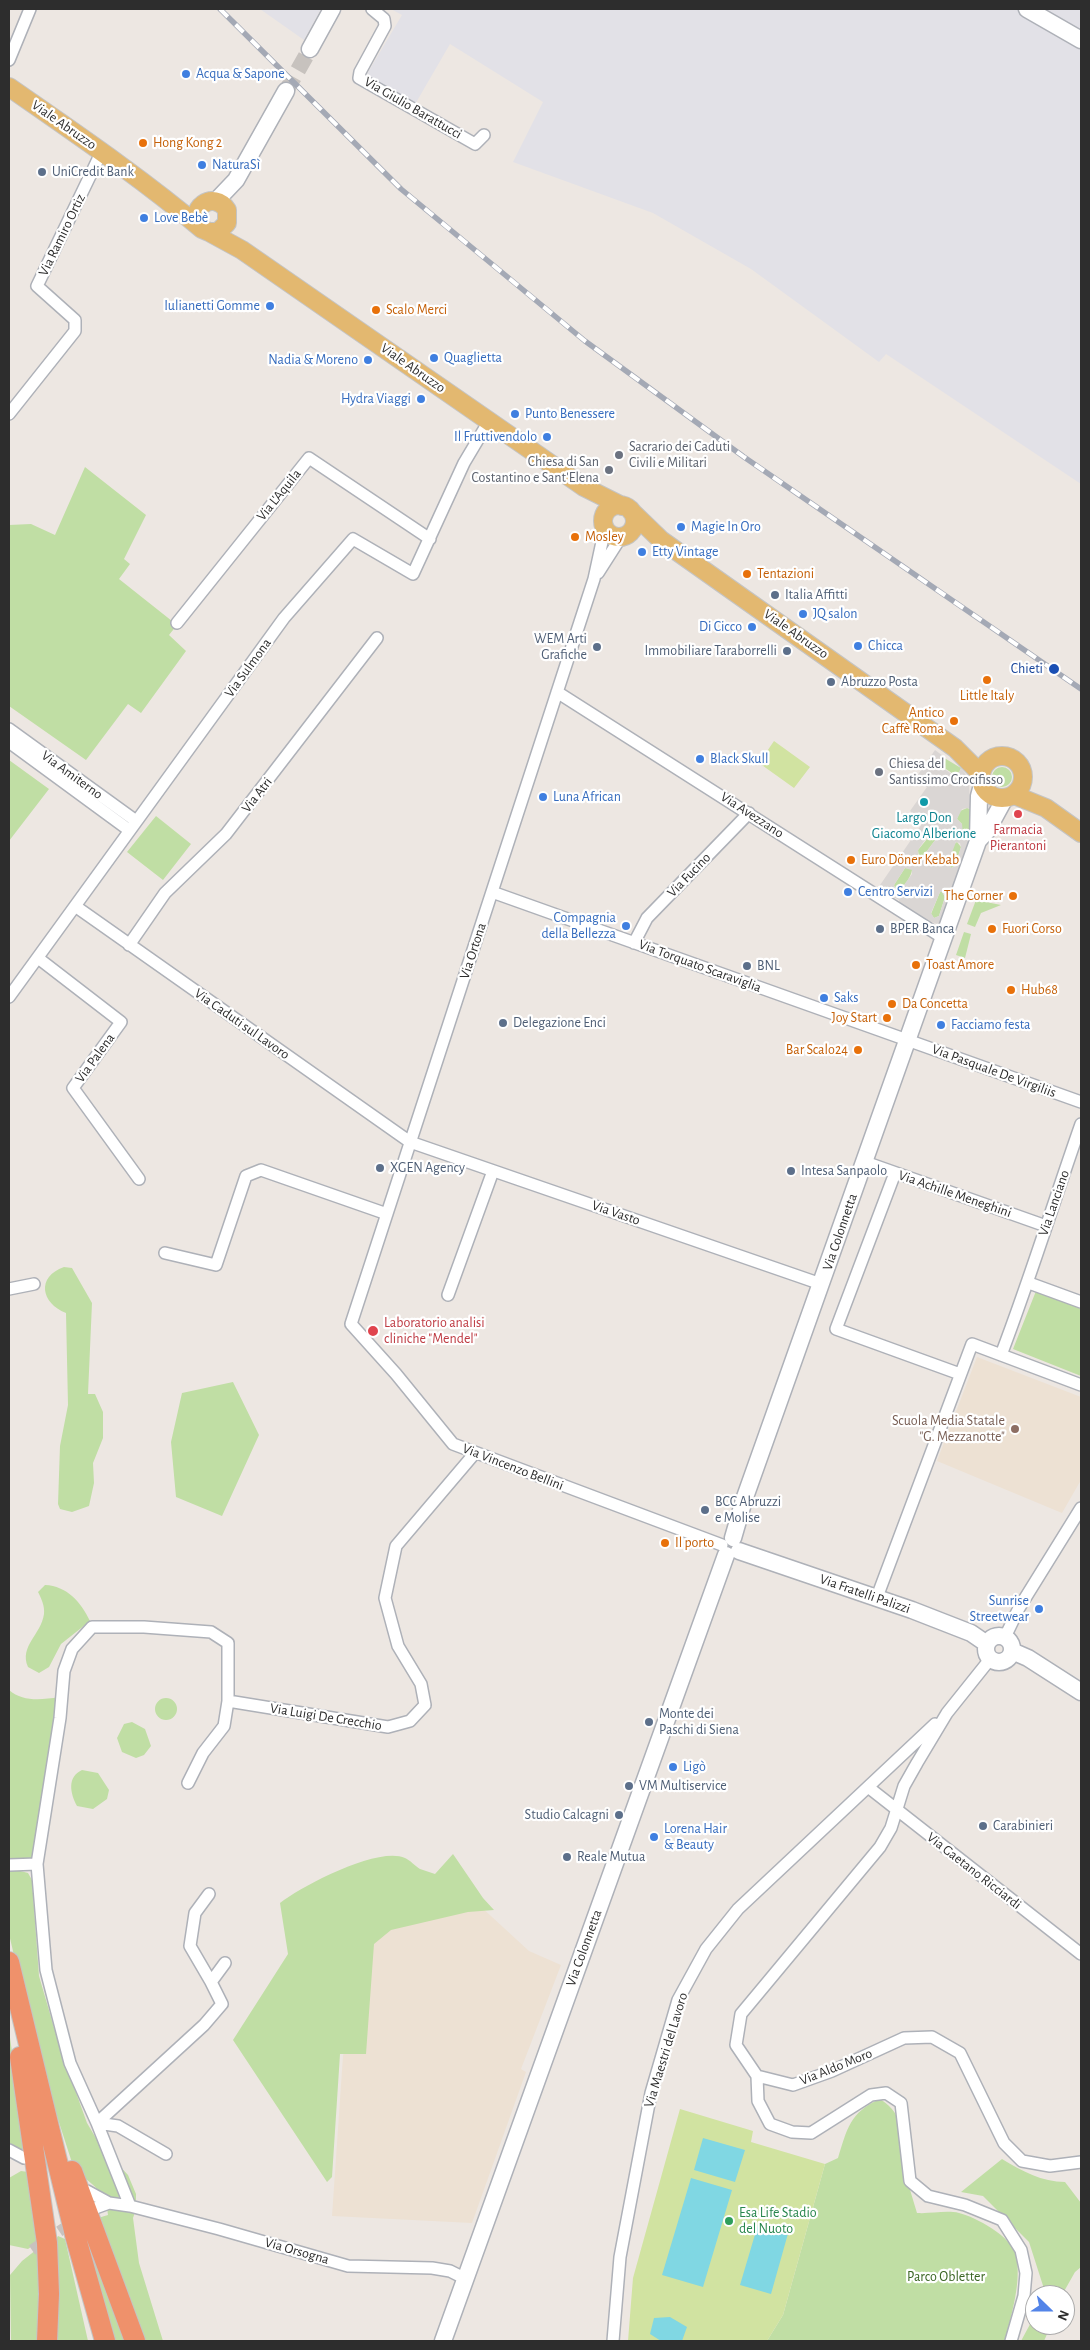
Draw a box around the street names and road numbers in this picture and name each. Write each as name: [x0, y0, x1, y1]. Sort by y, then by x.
street label: Via Giulio Barattucci: [361, 73, 465, 143]
street label: Viale Abruzzo: [28, 97, 100, 153]
street label: Via Ramiro Ortiz: [35, 191, 89, 279]
street label: Viale Abruzzo: [377, 340, 449, 396]
street label: Via L'Aquila: [253, 466, 305, 524]
street label: Viale Abruzzo: [760, 606, 832, 662]
street label: Via Sulmona: [221, 635, 275, 701]
street label: Via Amiterno: [38, 747, 106, 803]
street label: Via Atri: [238, 774, 276, 816]
street label: Via Avezzano: [717, 788, 787, 842]
street label: Via Fucino: [664, 849, 714, 901]
street label: Via Ortona: [456, 921, 490, 981]
street label: Via Torquato Scaraviglia: [636, 936, 764, 996]
street label: Via Caduti sul Lavoro: [191, 985, 293, 1063]
street label: Via Palena: [71, 1030, 119, 1086]
street label: Via Pasquale De Virgiliis: [930, 1041, 1058, 1101]
street label: Via Achille Meneghini: [896, 1167, 1014, 1221]
street label: Via Lanciano: [1035, 1168, 1073, 1238]
street label: Via Colonnetta: [819, 1191, 861, 1273]
street label: Via Vasto: [590, 1197, 642, 1229]
street label: Via Vincenzo Bellini: [460, 1440, 566, 1494]
street label: Via Fratelli Palizzi: [817, 1571, 913, 1617]
street label: Via Luigi De Crecchio: [269, 1700, 383, 1734]
street label: Via Gaetano Ricciardi: [923, 1829, 1025, 1913]
street label: Via Colonnetta: [562, 1907, 606, 1989]
street label: Via Maestri del Lavoro: [641, 1991, 691, 2109]
street label: Via Aldo Moro: [797, 2045, 875, 2089]
street label: Via Orsogna: [263, 2234, 331, 2268]

